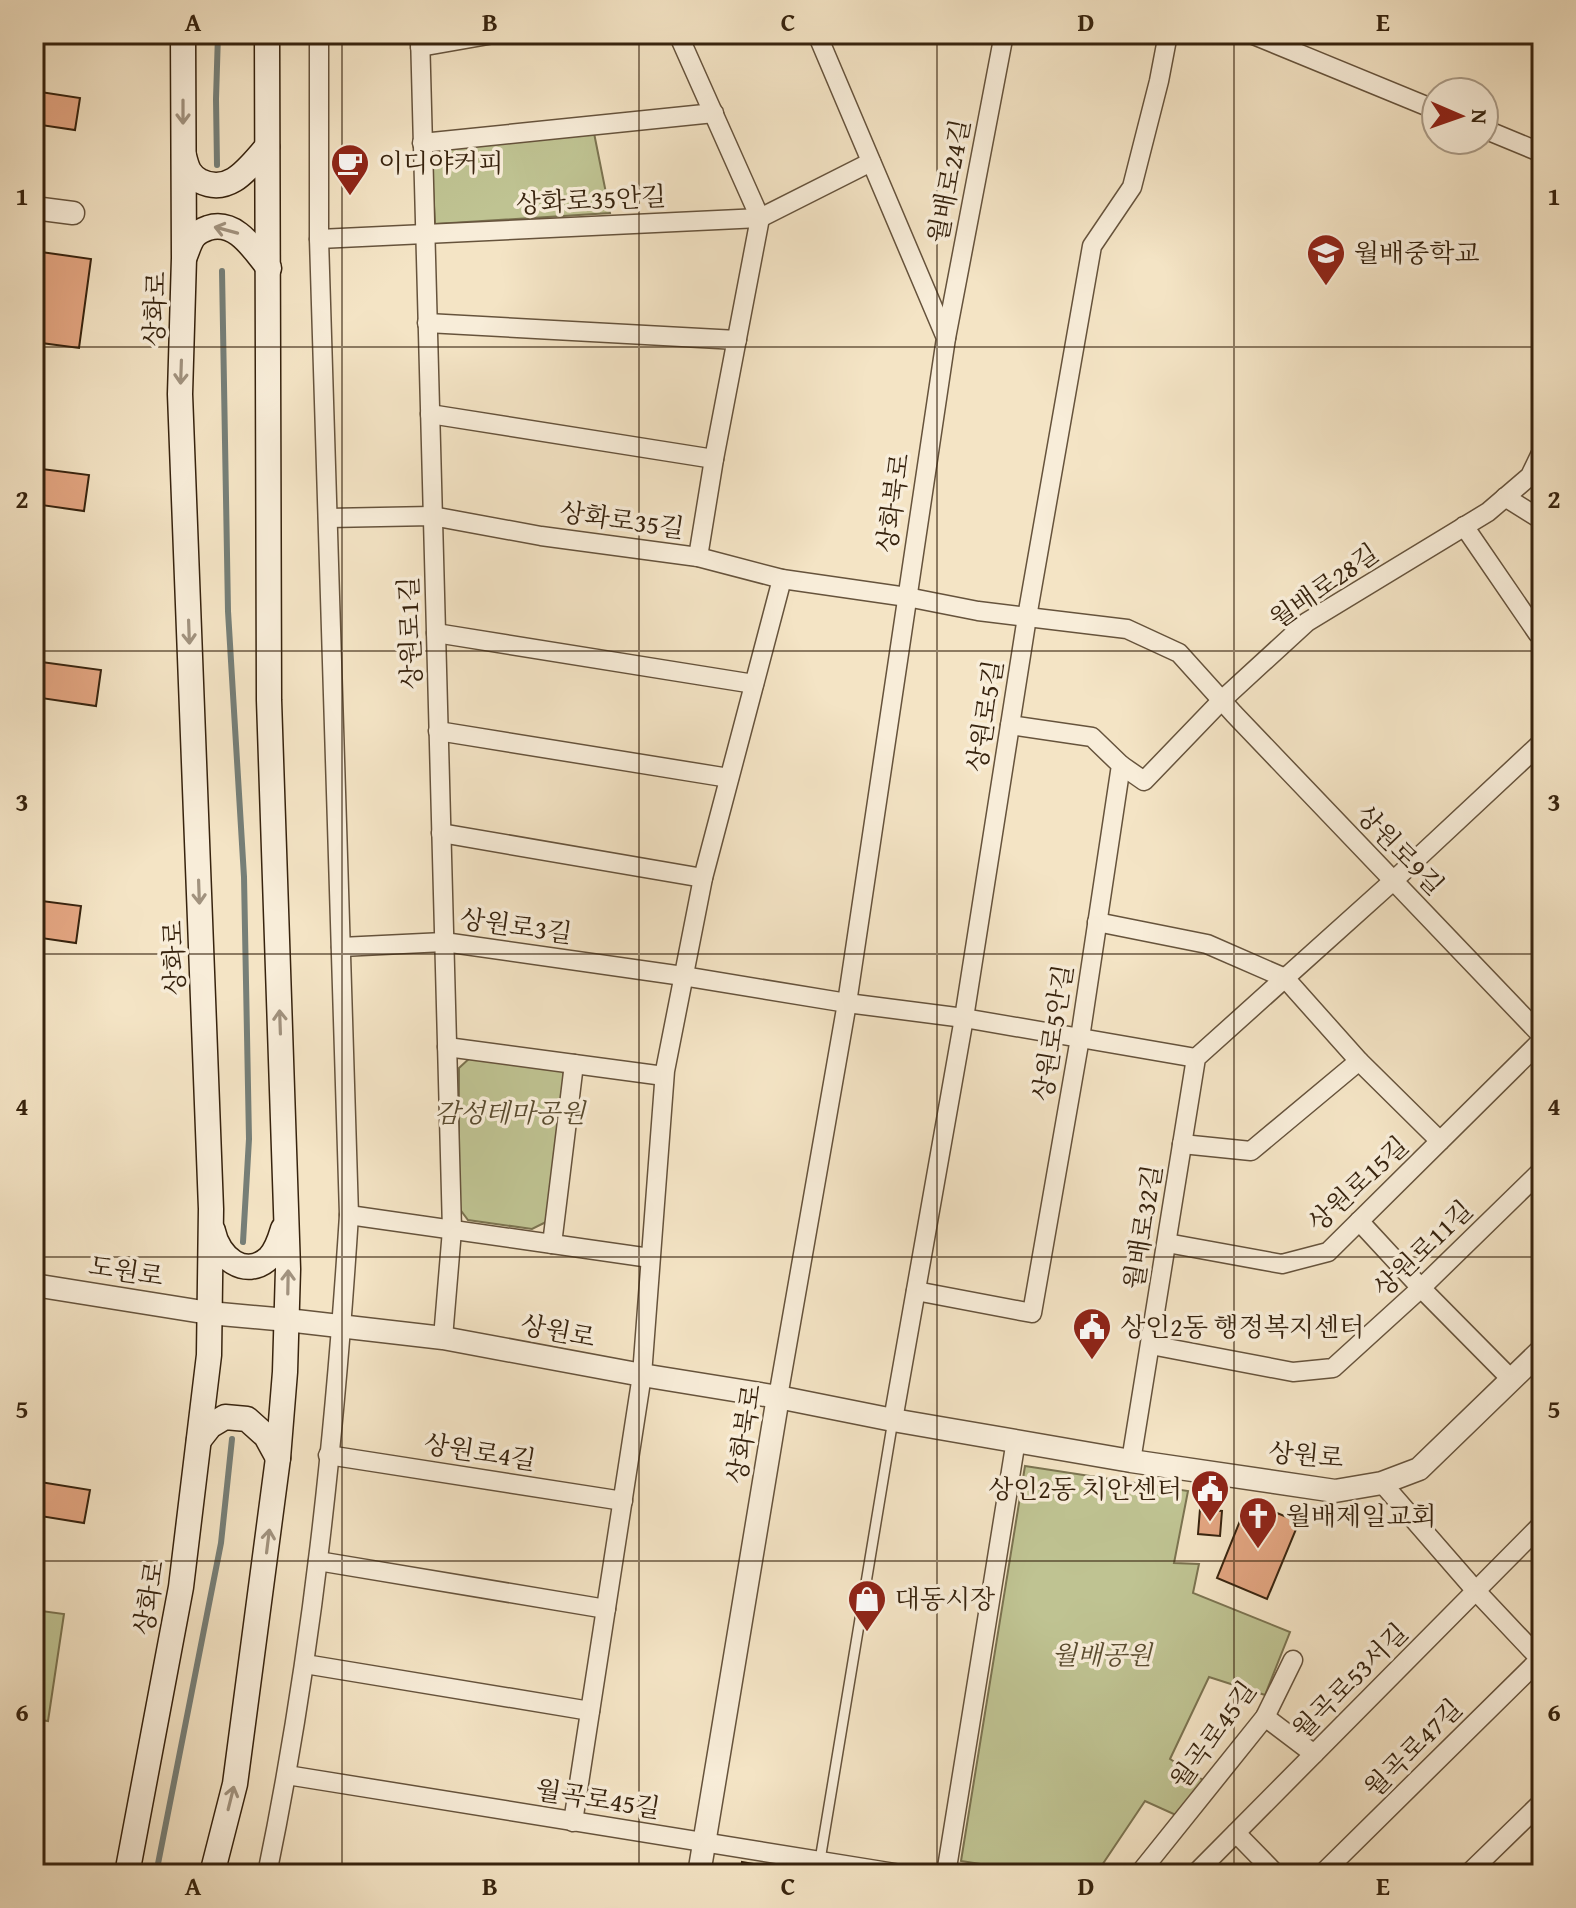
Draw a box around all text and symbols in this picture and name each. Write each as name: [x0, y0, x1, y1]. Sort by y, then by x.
text: A: [185, 2, 202, 41]
text: B: [482, 2, 498, 41]
text: C: [781, 2, 795, 41]
text: D: [1078, 2, 1094, 41]
text: E: [1376, 2, 1390, 41]
north arrow: [1420, 76, 1500, 156]
one-way arrow: [175, 98, 191, 125]
text: N: [1464, 109, 1496, 125]
street label: 월배로24길: [917, 116, 980, 246]
cafe icon: 이디야커피: [329, 142, 371, 197]
place label: 이디야커피: [378, 143, 504, 182]
text: 1: [15, 176, 29, 215]
street label: 상화로35안길: [515, 176, 667, 223]
text: 1: [1547, 176, 1561, 215]
one-way arrow: [214, 222, 239, 237]
school or university icon: 월배중학교: [1305, 232, 1347, 287]
place label: 월배중학교: [1354, 233, 1480, 272]
street label: 상화로: [134, 271, 175, 347]
one-way arrow: [173, 358, 188, 385]
street label: 상화북로: [866, 450, 919, 555]
text: 2: [15, 479, 29, 518]
text: 2: [1547, 479, 1561, 518]
street label: 상화로35길: [557, 491, 687, 548]
street label: 월배로28길: [1261, 534, 1386, 638]
street label: 상원로1길: [388, 576, 431, 690]
one-way arrow: [182, 618, 197, 645]
street label: 상원로5길: [956, 657, 1013, 775]
text: 3: [15, 782, 29, 821]
text: 3: [1547, 782, 1561, 821]
street label: 상원로9길: [1347, 795, 1454, 904]
one-way arrow: [192, 878, 207, 905]
street label: 상원로3길: [457, 898, 575, 953]
street label: 상화로: [153, 920, 194, 996]
street label: 상원로5안길: [1022, 962, 1083, 1104]
one-way arrow: [272, 1009, 287, 1036]
text: 4: [15, 1086, 29, 1125]
text: 4: [1547, 1086, 1561, 1125]
park label: 감성테마공원: [435, 1093, 587, 1132]
street label: 상원로15길: [1298, 1127, 1417, 1241]
street label: 월배로32길: [1113, 1162, 1172, 1292]
street label: 상원로11길: [1364, 1191, 1481, 1306]
street label: 도원로: [86, 1245, 166, 1296]
one-way arrow: [280, 1269, 295, 1296]
street label: 상원로: [517, 1304, 599, 1357]
public building icon: 상인2동 행정복지센터: [1071, 1306, 1113, 1361]
place label: 상인2동 행정복지센터: [1120, 1307, 1364, 1346]
street label: 상화북로: [716, 1381, 771, 1487]
text: 5: [15, 1389, 29, 1428]
text: 5: [1547, 1389, 1561, 1428]
street label: 상원로4길: [421, 1423, 539, 1480]
street label: 상원로: [1267, 1432, 1345, 1477]
public building icon: 상인2동 치안센터: [1189, 1468, 1231, 1523]
place label: 상인2동 치안센터: [988, 1469, 1182, 1508]
church icon: 월배제일교회: [1237, 1495, 1279, 1550]
place label: 월배제일교회: [1286, 1496, 1437, 1535]
one-way arrow: [261, 1528, 276, 1555]
street label: 상화로: [123, 1558, 174, 1638]
shop icon: 대동시장: [846, 1578, 888, 1633]
place label: 대동시장: [895, 1579, 995, 1618]
street label: 월곡로53서길: [1283, 1614, 1417, 1748]
park label: 월배공원: [1052, 1635, 1154, 1674]
street label: 월곡로45길: [1160, 1672, 1265, 1797]
street label: 월곡로47길: [1354, 1689, 1471, 1806]
text: 6: [15, 1692, 29, 1731]
text: 6: [1547, 1692, 1561, 1731]
street label: 월곡로45길: [533, 1769, 663, 1828]
one-way arrow: [225, 1786, 240, 1812]
text: A: [185, 1866, 202, 1905]
text: B: [482, 1866, 498, 1905]
text: C: [781, 1866, 795, 1905]
text: D: [1078, 1866, 1094, 1905]
text: E: [1376, 1866, 1390, 1905]

